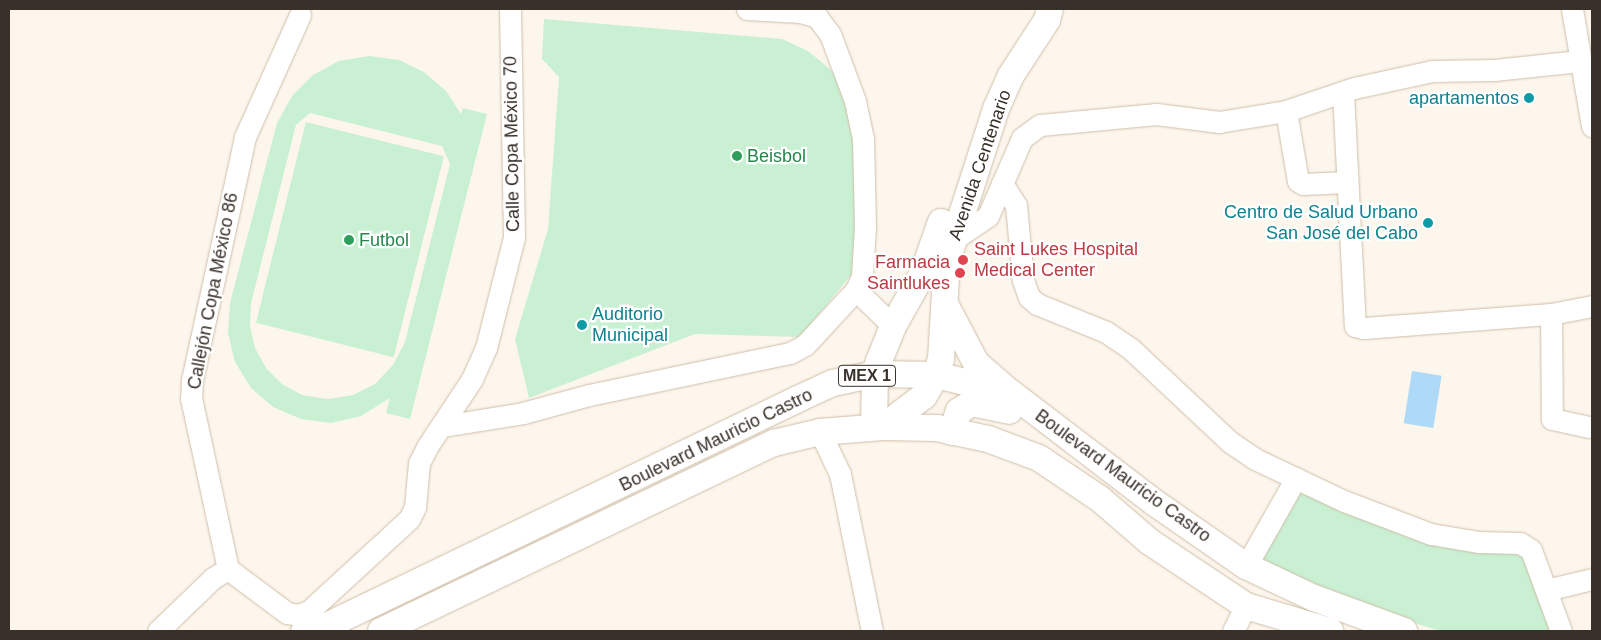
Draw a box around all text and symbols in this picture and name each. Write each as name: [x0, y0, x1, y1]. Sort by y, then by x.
street label: Calle Copa México 70: [500, 56, 524, 232]
street label: Avenida Centenario: [944, 87, 1016, 243]
place label: apartamentos: [1409, 87, 1519, 109]
marker: apartamentos: [1523, 92, 1535, 104]
place label: Beisbol: [747, 145, 806, 167]
marker: Beisbol: [731, 150, 743, 162]
street label: Callejón Copa México 86: [183, 191, 243, 391]
place label: Centro de Salud Urbano San José del Cabo: [1224, 202, 1418, 244]
marker: Centro de Salud Urbano San José del Cabo: [1422, 217, 1434, 229]
place label: Futbol: [359, 229, 409, 251]
marker: Futbol: [343, 234, 355, 246]
place label: Saint Lukes Hospital Medical Center: [974, 239, 1138, 282]
place label: Farmacia Saintlukes: [867, 252, 950, 294]
marker: Saint Lukes Hospital Medical Center: [956, 253, 970, 267]
marker: Farmacia Saintlukes: [954, 267, 966, 279]
place label: Auditorio Municipal: [592, 304, 668, 346]
marker: Auditorio Municipal: [576, 319, 588, 331]
road number: MEX 1: [837, 362, 897, 390]
street label: Boulevard Mauricio Castro: [616, 384, 816, 496]
street label: Boulevard Mauricio Castro: [1031, 405, 1215, 547]

